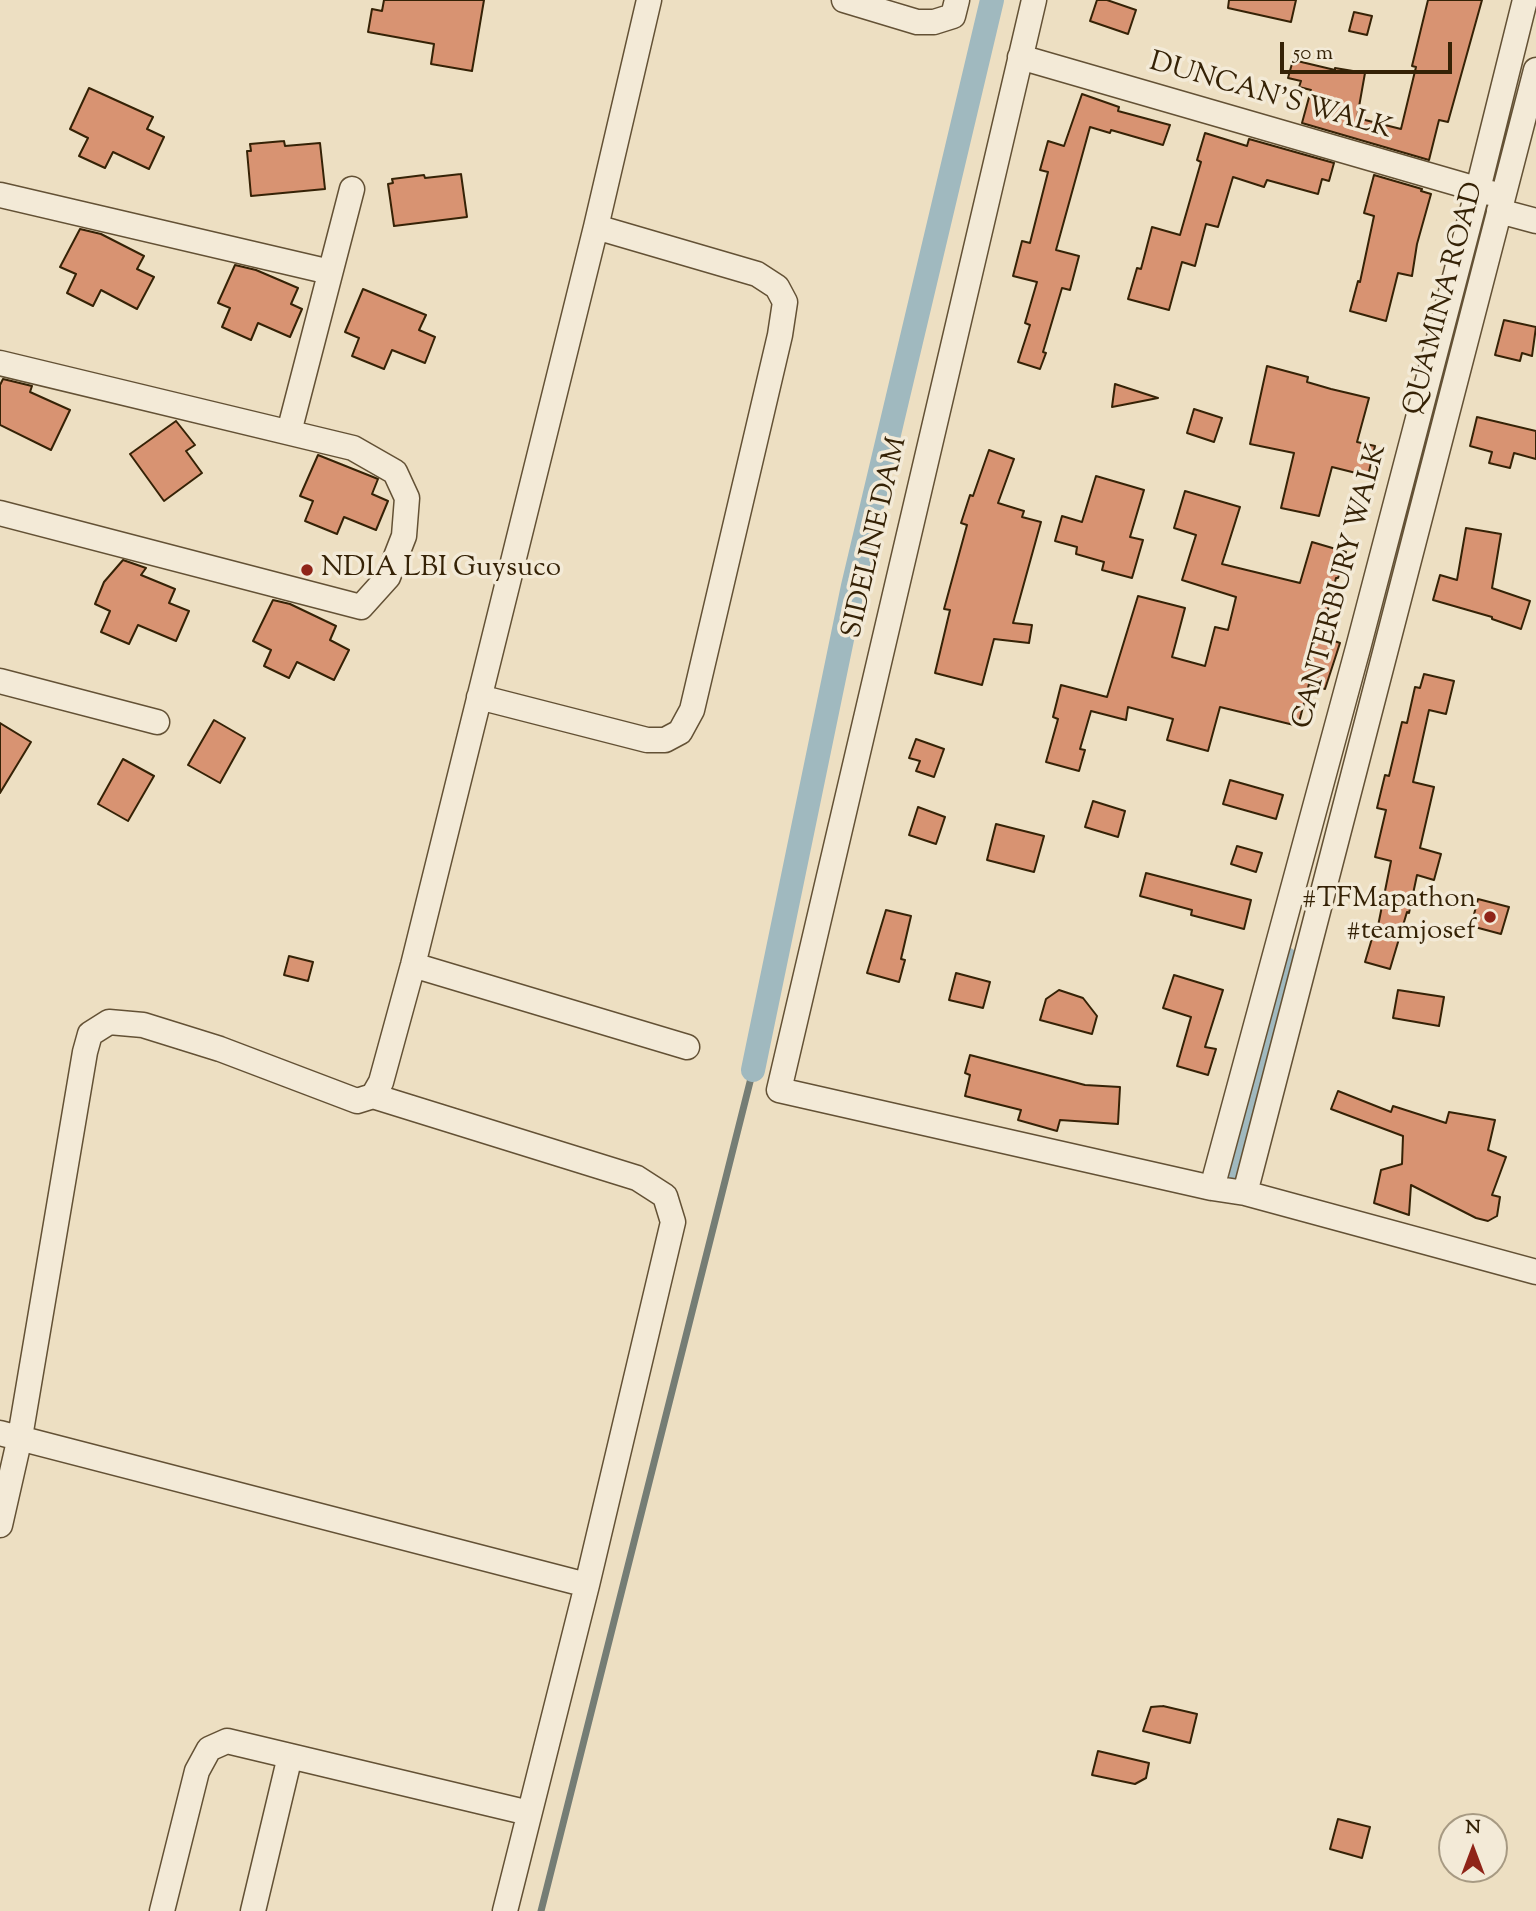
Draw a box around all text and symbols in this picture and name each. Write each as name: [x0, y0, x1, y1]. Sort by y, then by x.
scale bar: [1284, 28, 1456, 72]
text: 50 m: [1293, 39, 1333, 69]
street label: DUNCAN'S WALK: [1145, 47, 1395, 149]
street label: QUAMINA ROAD: [1399, 179, 1493, 419]
street label: SIDELINE DAM: [838, 434, 916, 642]
street label: CANTERBURY WALK: [1288, 441, 1396, 733]
place label: NDIA LBI Guysuco: [321, 553, 561, 587]
marker: NDIA LBI Guysuco: [299, 562, 315, 578]
place label: #TFMapathon #teamjosef: [1302, 884, 1476, 950]
marker: #TFMapathon #teamjosef: [1482, 909, 1498, 925]
north arrow: [1438, 1813, 1508, 1883]
text: N: [1465, 1815, 1481, 1842]

